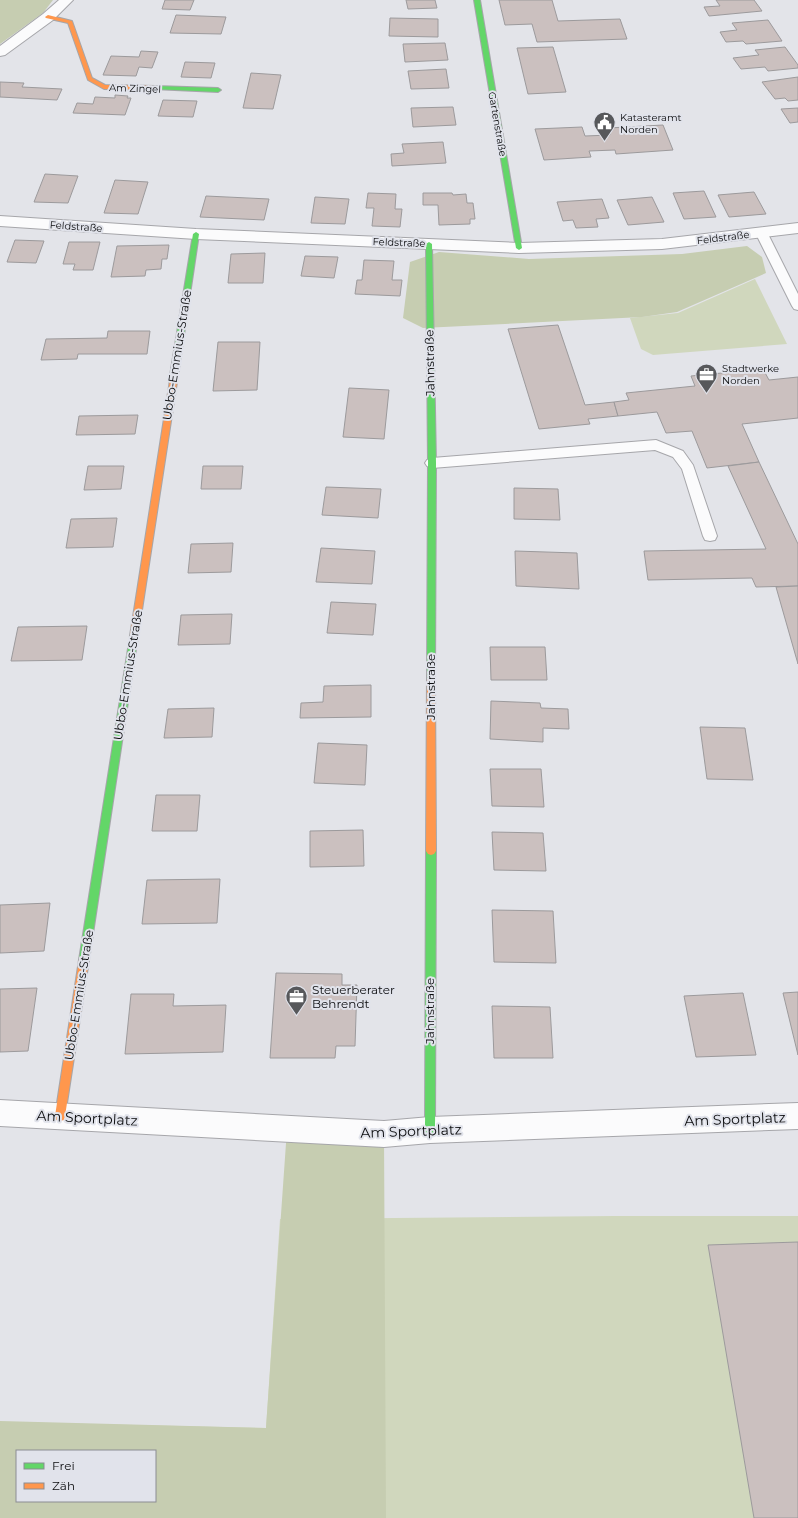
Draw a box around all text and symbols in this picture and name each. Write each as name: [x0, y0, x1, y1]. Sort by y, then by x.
street label: Am Zingel: [109, 81, 161, 96]
street label: Gartenstraße: [485, 91, 510, 158]
public building icon: Katasteramt Norden: [591, 110, 617, 143]
place label: Katasteramt Norden: [620, 111, 682, 136]
street label: Feldstraße: [49, 218, 103, 235]
street label: Feldstraße: [696, 228, 750, 247]
street label: Feldstraße: [372, 235, 426, 250]
street label: Ubbo-Emmius-Straße: [159, 289, 194, 421]
street label: Jahnstraße: [421, 330, 438, 397]
office icon: Stadtwerke Norden: [694, 361, 720, 394]
place label: Stadtwerke Norden: [722, 362, 779, 387]
street label: Ubbo-Emmius-Straße: [110, 609, 145, 741]
street label: Jahnstraße: [423, 654, 438, 721]
street label: Ubbo-Emmius-Straße: [61, 929, 96, 1061]
street label: Jahnstraße: [422, 978, 437, 1045]
place label: Steuerberater Behrendt: [312, 982, 395, 1011]
office icon: Steuerberater Behrendt: [284, 984, 310, 1017]
street label: Am Sportplatz: [36, 1106, 138, 1130]
street label: Am Sportplatz: [684, 1108, 786, 1130]
street label: Am Sportplatz: [360, 1120, 462, 1142]
legend: [16, 1450, 156, 1502]
text: Frei: [52, 1458, 75, 1473]
text: Zäh: [52, 1478, 75, 1493]

